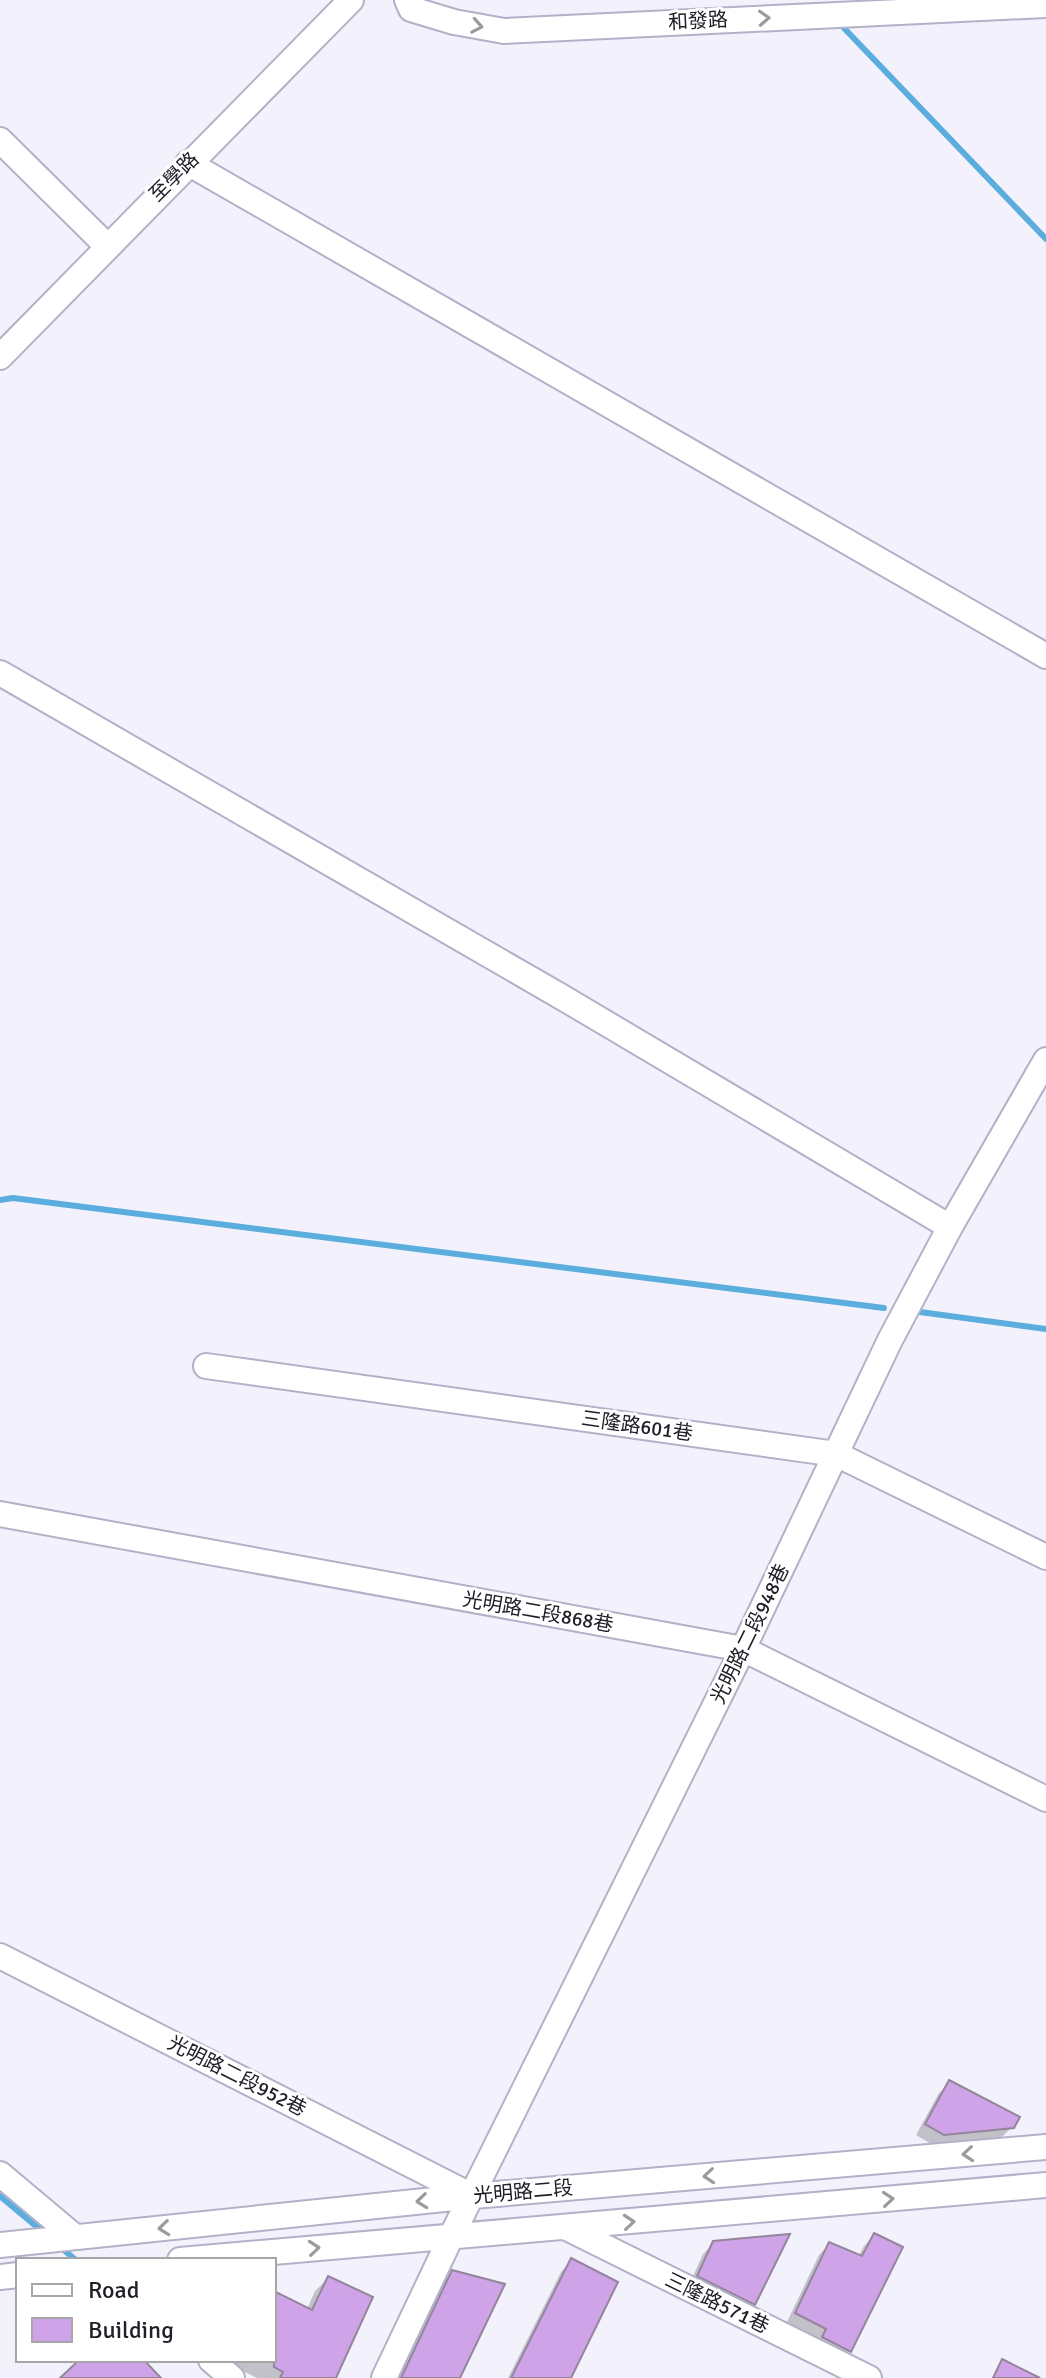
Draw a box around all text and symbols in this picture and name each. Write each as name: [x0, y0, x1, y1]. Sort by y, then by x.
street label: 和發路: [667, 7, 729, 35]
one-way arrow: [758, 10, 771, 27]
one-way arrow: [470, 16, 484, 33]
street label: 至學路: [144, 147, 204, 207]
street label: 三隆路601巷: [580, 1406, 694, 1446]
street label: 光明路二段948巷: [705, 1560, 795, 1708]
street label: 光明路二段868巷: [461, 1586, 615, 1638]
street label: 光明路二段952巷: [163, 2030, 311, 2122]
one-way arrow: [961, 2145, 974, 2162]
one-way arrow: [702, 2167, 715, 2184]
street label: 光明路二段: [472, 2175, 574, 2209]
one-way arrow: [882, 2191, 895, 2208]
one-way arrow: [415, 2193, 428, 2210]
one-way arrow: [623, 2213, 636, 2230]
one-way arrow: [157, 2220, 170, 2237]
one-way arrow: [308, 2239, 321, 2256]
legend: [16, 2258, 276, 2362]
street label: 三隆路571巷: [661, 2267, 773, 2339]
text: Road: [88, 2275, 139, 2305]
text: Building: [88, 2315, 174, 2345]

